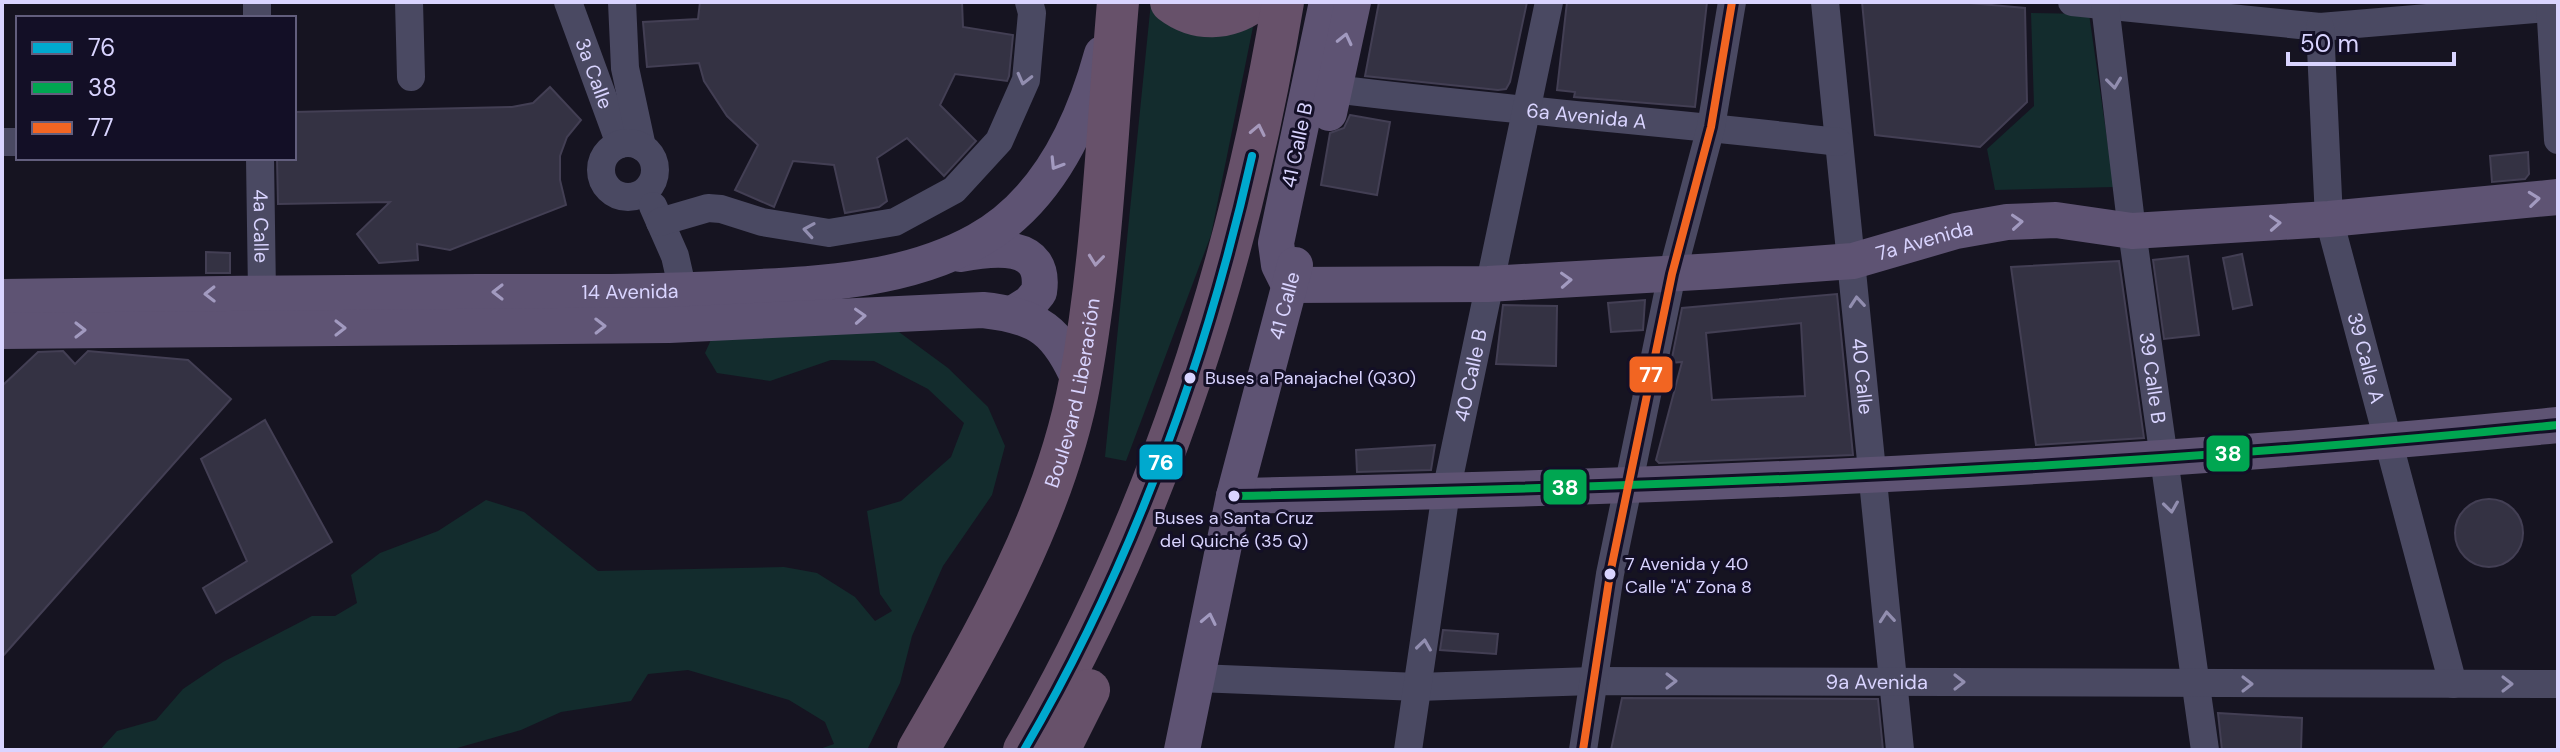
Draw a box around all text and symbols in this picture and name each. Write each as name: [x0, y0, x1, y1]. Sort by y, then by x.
legend: [16, 16, 296, 160]
scale bar: [2288, 16, 2454, 66]
text: 50 m: [2300, 28, 2359, 59]
text: 76: [88, 32, 115, 63]
one-way arrow: [1336, 32, 1353, 46]
street label: 3a Calle: [569, 34, 619, 112]
one-way arrow: [1016, 71, 1033, 85]
text: 38: [88, 72, 117, 103]
one-way arrow: [2105, 76, 2122, 90]
street label: 6a Avenida A: [1525, 97, 1648, 135]
street label: 41 Calle B: [1275, 100, 1319, 190]
text: 77: [88, 112, 114, 143]
one-way arrow: [1249, 124, 1266, 137]
one-way arrow: [1051, 156, 1066, 170]
street label: 4a Calle: [247, 189, 275, 263]
one-way arrow: [2528, 191, 2541, 208]
one-way arrow: [2010, 214, 2023, 231]
one-way arrow: [2269, 214, 2282, 231]
street label: 7a Avenida: [1873, 215, 1975, 267]
one-way arrow: [802, 222, 815, 239]
one-way arrow: [1087, 254, 1104, 267]
street label: 41 Calle: [1263, 269, 1306, 343]
one-way arrow: [1560, 272, 1573, 289]
street label: 14 Avenida: [581, 278, 679, 305]
one-way arrow: [491, 283, 504, 301]
one-way arrow: [203, 285, 216, 303]
one-way arrow: [1848, 295, 1865, 308]
street label: Boulevard Liberación: [1038, 296, 1106, 491]
one-way arrow: [854, 308, 867, 325]
street label: 39 Calle A: [2341, 310, 2391, 406]
one-way arrow: [594, 317, 607, 334]
one-way arrow: [334, 319, 347, 337]
one-way arrow: [74, 321, 87, 339]
street label: 40 Calle B: [1448, 327, 1493, 424]
street label: 39 Calle B: [2133, 331, 2172, 425]
street label: 40 Calle: [1846, 337, 1879, 416]
line badge: 77: [1628, 355, 1674, 394]
text: 77: [1639, 360, 1663, 389]
place label: Buses a Panajachel (Q30): [1205, 366, 1416, 390]
marker: Buses a Panajachel (Q30): [1182, 370, 1198, 386]
line badge: 38: [2205, 434, 2251, 473]
text: 38: [2214, 439, 2242, 468]
line badge: 76: [1138, 443, 1184, 481]
text: 76: [1148, 448, 1174, 477]
line badge: 38: [1542, 468, 1588, 506]
text: 38: [1551, 473, 1579, 502]
marker: Buses a Santa Cruz del Quiché (35 Q): [1226, 488, 1242, 504]
one-way arrow: [2162, 500, 2179, 514]
place label: Buses a Santa Cruz del Quiché (35 Q): [1154, 506, 1314, 553]
place label: 7 Avenida y 40 Calle "A" Zona 8: [1625, 552, 1752, 599]
marker: 7 Avenida y 40 Calle "A" Zona 8: [1602, 566, 1618, 582]
one-way arrow: [1879, 610, 1896, 623]
one-way arrow: [1200, 612, 1217, 626]
one-way arrow: [1415, 638, 1432, 652]
street label: 9a Avenida: [1826, 669, 1928, 695]
one-way arrow: [1665, 672, 1678, 690]
one-way arrow: [1953, 674, 1966, 691]
one-way arrow: [2241, 675, 2254, 693]
one-way arrow: [2501, 675, 2514, 693]

